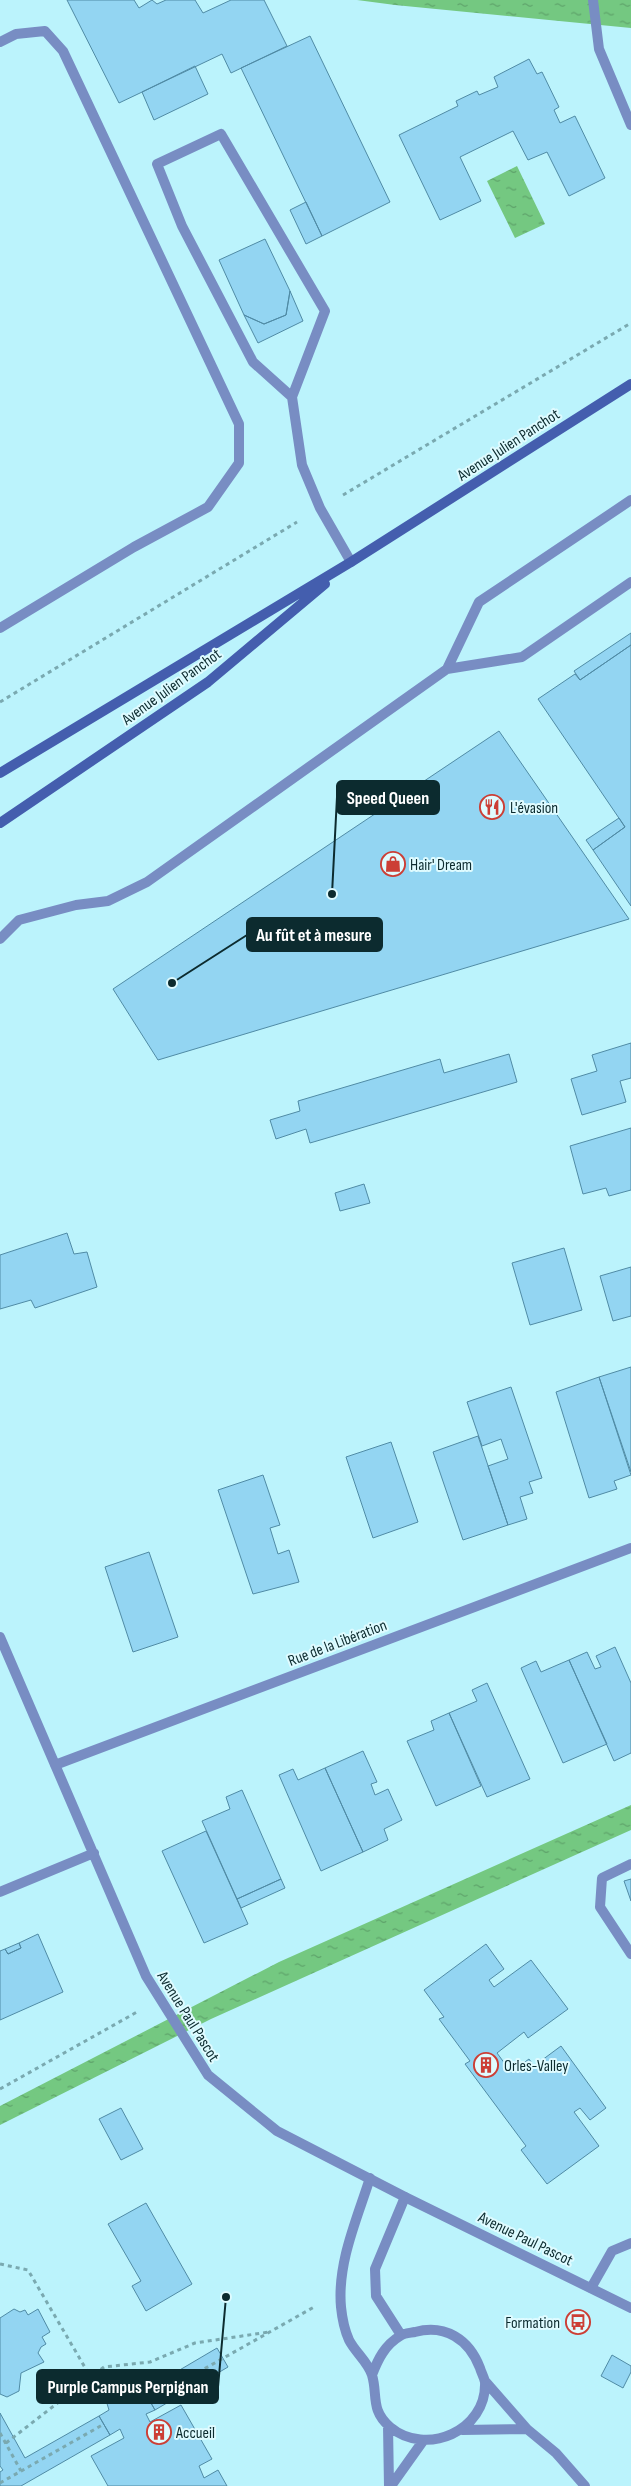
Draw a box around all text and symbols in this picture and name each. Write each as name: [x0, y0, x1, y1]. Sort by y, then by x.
street label: Avenue Julien Panchot: [453, 405, 564, 486]
street label: Avenue Julien Panchot: [118, 645, 225, 730]
callout: Speed Queen: [337, 781, 439, 814]
text: Speed Queen: [347, 788, 429, 809]
restaurant icon: L'évasion: [479, 794, 505, 820]
place label: L'évasion: [510, 799, 558, 818]
shop icon: Hair' Dream: [380, 851, 406, 877]
place label: Hair' Dream: [410, 856, 472, 875]
callout: Au fût et à mesure: [247, 918, 382, 951]
text: Au fût et à mesure: [255, 925, 372, 946]
street label: Rue de la Libération: [285, 1616, 390, 1671]
street label: Avenue Paul Pascot: [152, 1967, 223, 2066]
building icon: Orles-Valley: [473, 2052, 499, 2078]
place label: Orles-Valley: [504, 2057, 568, 2076]
street label: Avenue Paul Pascot: [474, 2208, 576, 2270]
bus stop icon: Formation: [565, 2309, 591, 2335]
place label: Formation: [505, 2314, 560, 2333]
callout: Purple Campus Perpignan: [37, 2370, 218, 2403]
text: Purple Campus Perpignan: [47, 2377, 209, 2398]
building icon: Accueil: [146, 2419, 172, 2445]
place label: Accueil: [175, 2424, 215, 2443]

